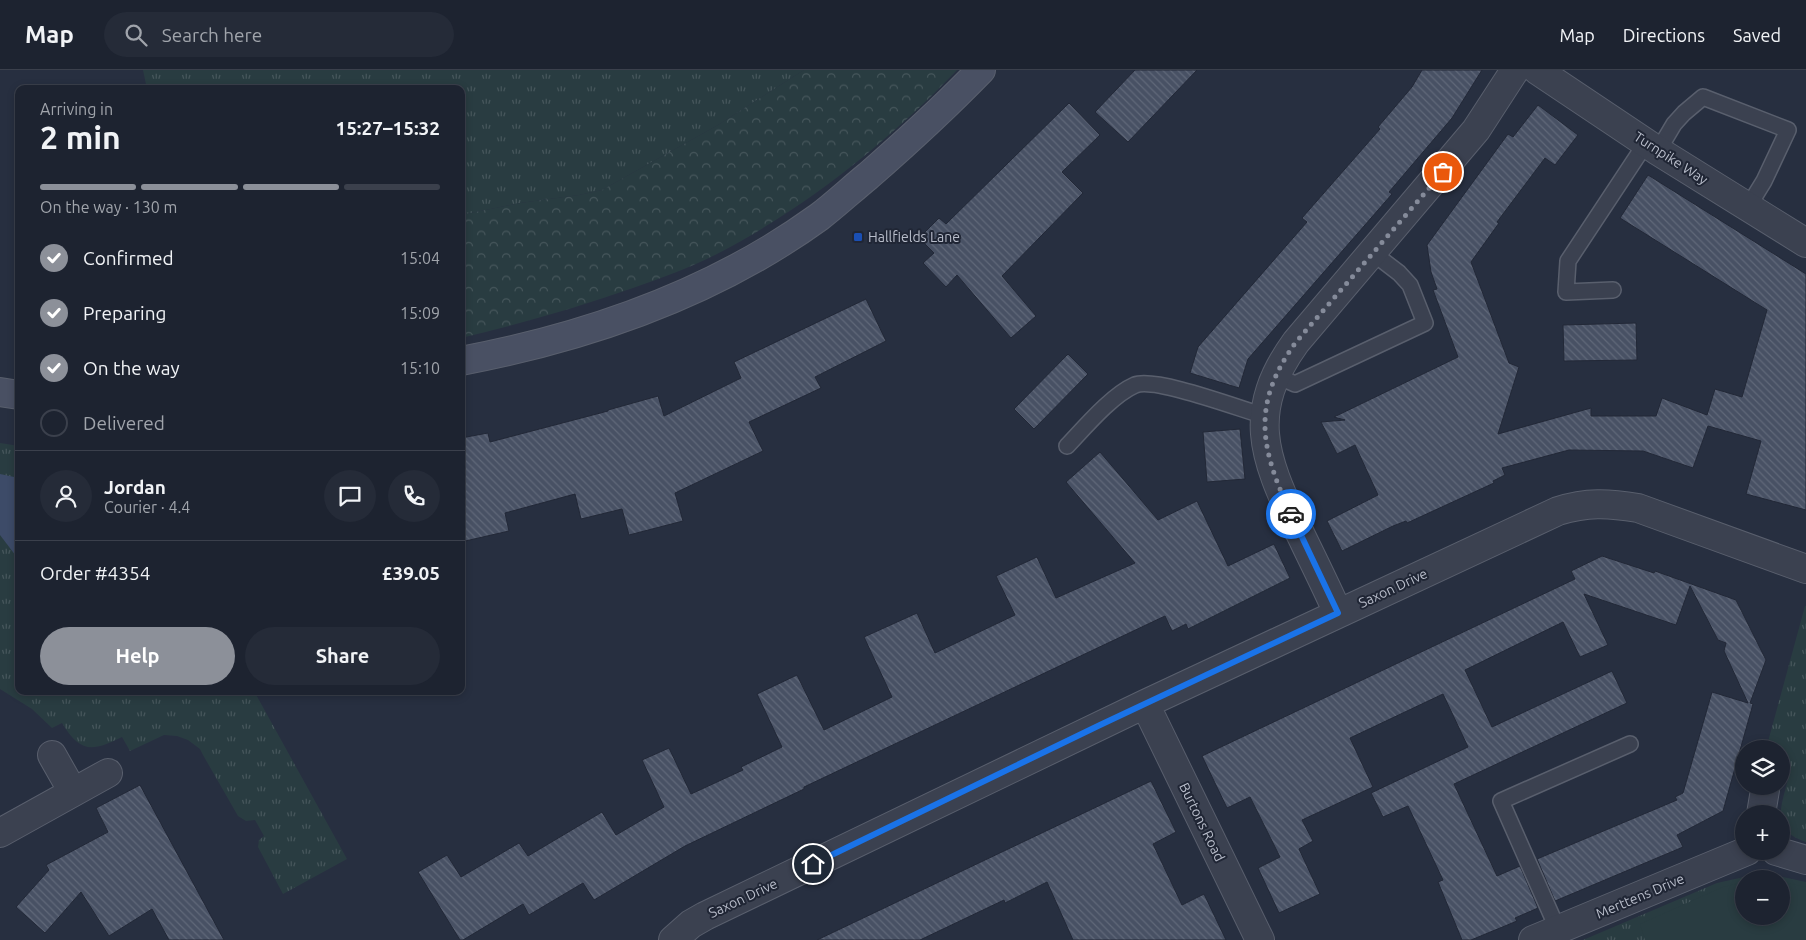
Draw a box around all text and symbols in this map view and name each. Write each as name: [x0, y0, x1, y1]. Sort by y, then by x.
search box: [104, 12, 454, 57]
text: Map: [25, 21, 74, 48]
icon: search: [122, 21, 150, 49]
text: Search here: [162, 24, 262, 46]
text: Map: [1559, 25, 1595, 45]
text: Directions: [1623, 25, 1705, 45]
text: Saved: [1733, 25, 1781, 45]
text: Arriving in: [40, 100, 113, 118]
text: 15:27–15:32: [335, 117, 440, 139]
text: 2 min: [40, 119, 121, 155]
street label: Turnpike Way: [1631, 128, 1711, 188]
pin: [1422, 151, 1464, 193]
icon: bag: [1429, 158, 1457, 186]
text: On the way · 130 m: [40, 198, 177, 216]
place label: Hallfields Lane: [868, 229, 960, 245]
marker: Hallfields Lane: [852, 231, 864, 243]
icon: check: [40, 244, 68, 272]
text: Confirmed: [83, 247, 174, 269]
text: 15:04: [400, 249, 440, 267]
icon: check: [40, 299, 68, 327]
text: Preparing: [83, 302, 167, 324]
text: 15:09: [400, 304, 440, 322]
icon: check: [40, 354, 68, 382]
text: On the way: [83, 357, 180, 379]
text: 15:10: [400, 359, 440, 377]
text: Delivered: [83, 412, 165, 434]
button: person: [40, 470, 92, 522]
button: chat: [324, 470, 376, 522]
button: phone: [388, 470, 440, 522]
text: Jordan: [104, 476, 166, 498]
courier: [1266, 489, 1316, 539]
text: Courier · 4.4: [104, 498, 190, 516]
icon: car: [1277, 500, 1305, 528]
text: Order #4354: [40, 562, 150, 584]
text: £39.05: [382, 562, 440, 584]
street label: Saxon Drive: [1356, 565, 1430, 611]
button: Help: [40, 627, 235, 685]
button: Share: [245, 627, 440, 685]
map controls: [1735, 740, 1790, 925]
button: layers: [1735, 740, 1790, 795]
street label: Burtons Road: [1176, 780, 1228, 864]
button: +: [1735, 805, 1790, 860]
pin: [792, 843, 834, 885]
icon: home: [799, 850, 827, 878]
street label: Merttens Drive: [1593, 870, 1687, 922]
button: −: [1735, 870, 1790, 925]
street label: Saxon Drive: [706, 875, 780, 921]

